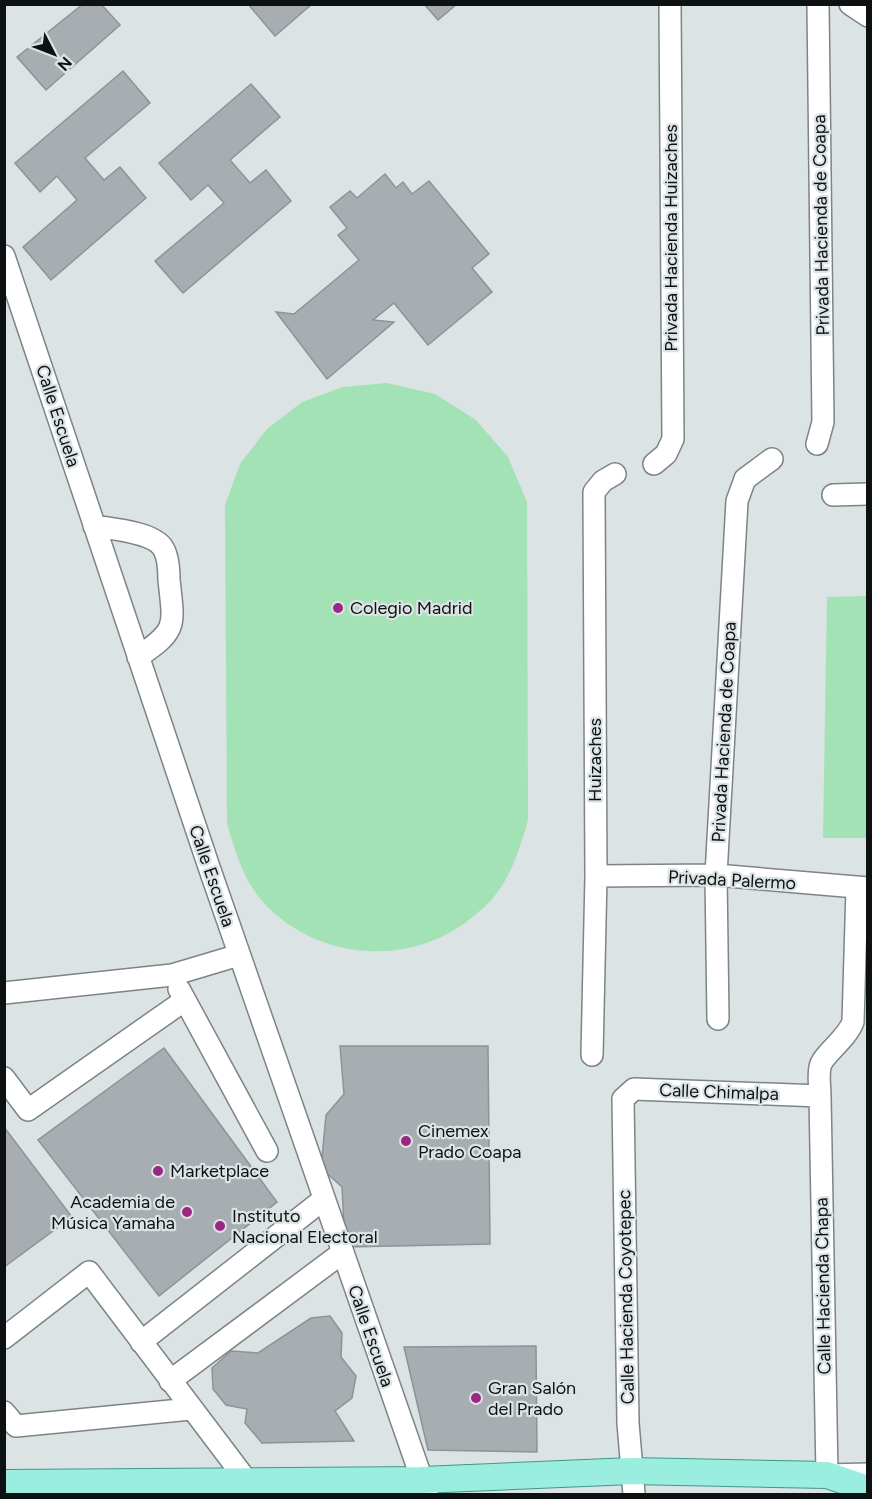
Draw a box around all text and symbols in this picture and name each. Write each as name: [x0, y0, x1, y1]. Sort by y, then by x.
north arrow: [24, 24, 84, 84]
text: N: [54, 53, 76, 75]
street label: Privada Hacienda de Coapa: [808, 114, 834, 336]
street label: Privada Hacienda Huizaches: [660, 124, 682, 352]
street label: Calle Escuela: [31, 362, 85, 470]
place label: Colegio Madrid: [350, 597, 473, 619]
marker: Colegio Madrid: [331, 601, 345, 615]
street label: Privada Hacienda de Coapa: [707, 621, 741, 843]
street label: Huizaches: [584, 718, 606, 802]
street label: Calle Escuela: [184, 822, 240, 930]
street label: Privada Palermo: [667, 866, 797, 894]
street label: Calle Chimalpa: [659, 1079, 779, 1105]
place label: Cinemex Prado Coapa: [418, 1120, 521, 1163]
marker: Cinemex Prado Coapa: [399, 1134, 413, 1148]
place label: Marketplace: [170, 1160, 269, 1182]
marker: Marketplace: [151, 1164, 165, 1178]
street label: Calle Hacienda Coyotepec: [613, 1189, 639, 1405]
place label: Academia de Música Yamaha: [51, 1191, 175, 1234]
street label: Calle Hacienda Chapa: [810, 1197, 836, 1375]
marker: Academia de Música Yamaha: [180, 1205, 194, 1219]
place label: Instituto Nacional Electoral: [232, 1205, 378, 1248]
marker: Instituto Nacional Electoral: [213, 1219, 227, 1233]
street label: Calle Escuela: [343, 1282, 399, 1390]
place label: Gran Salón del Prado: [488, 1377, 576, 1420]
marker: Gran Salón del Prado: [469, 1391, 483, 1405]

